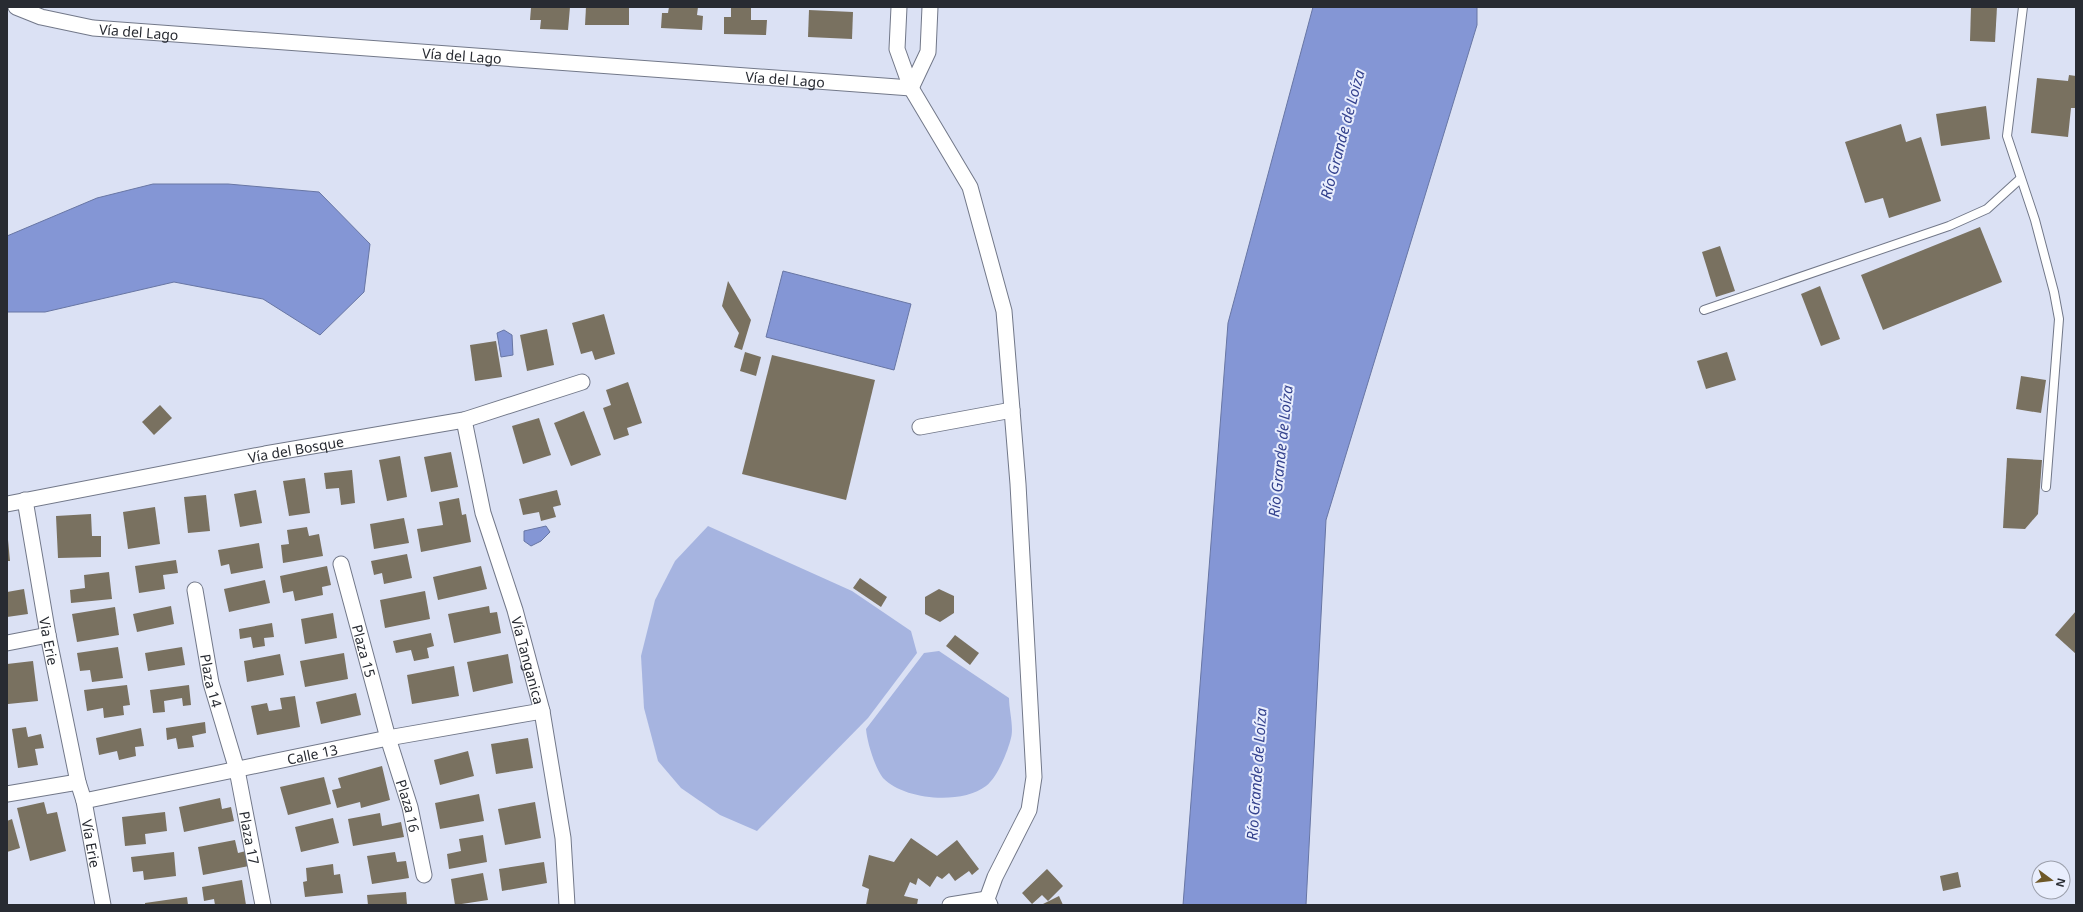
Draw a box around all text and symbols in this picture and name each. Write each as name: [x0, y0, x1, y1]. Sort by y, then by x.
street label: Vía del Lago: [98, 19, 179, 44]
street label: Vía del Lago: [422, 43, 502, 67]
street label: Vía del Lago: [745, 66, 825, 91]
water label: Río Grande de Loíza: [1315, 67, 1369, 201]
water label: Río Grande de Loíza: [1263, 384, 1297, 518]
street label: Vía del Bosque: [246, 431, 345, 467]
street label: Vía Tanganica: [508, 614, 549, 706]
street label: Via Erie: [36, 615, 63, 667]
street label: Plaza 15: [348, 622, 381, 679]
street label: Plaza 14: [197, 652, 227, 709]
water label: Río Grande de Loíza: [1241, 707, 1271, 841]
street label: Calle 13: [285, 739, 339, 768]
street label: Plaza 16: [392, 777, 424, 834]
street label: Plaza 17: [236, 809, 264, 866]
street label: Vía Erie: [78, 818, 105, 869]
north arrow: [2031, 860, 2071, 900]
text: N: [2053, 876, 2070, 889]

